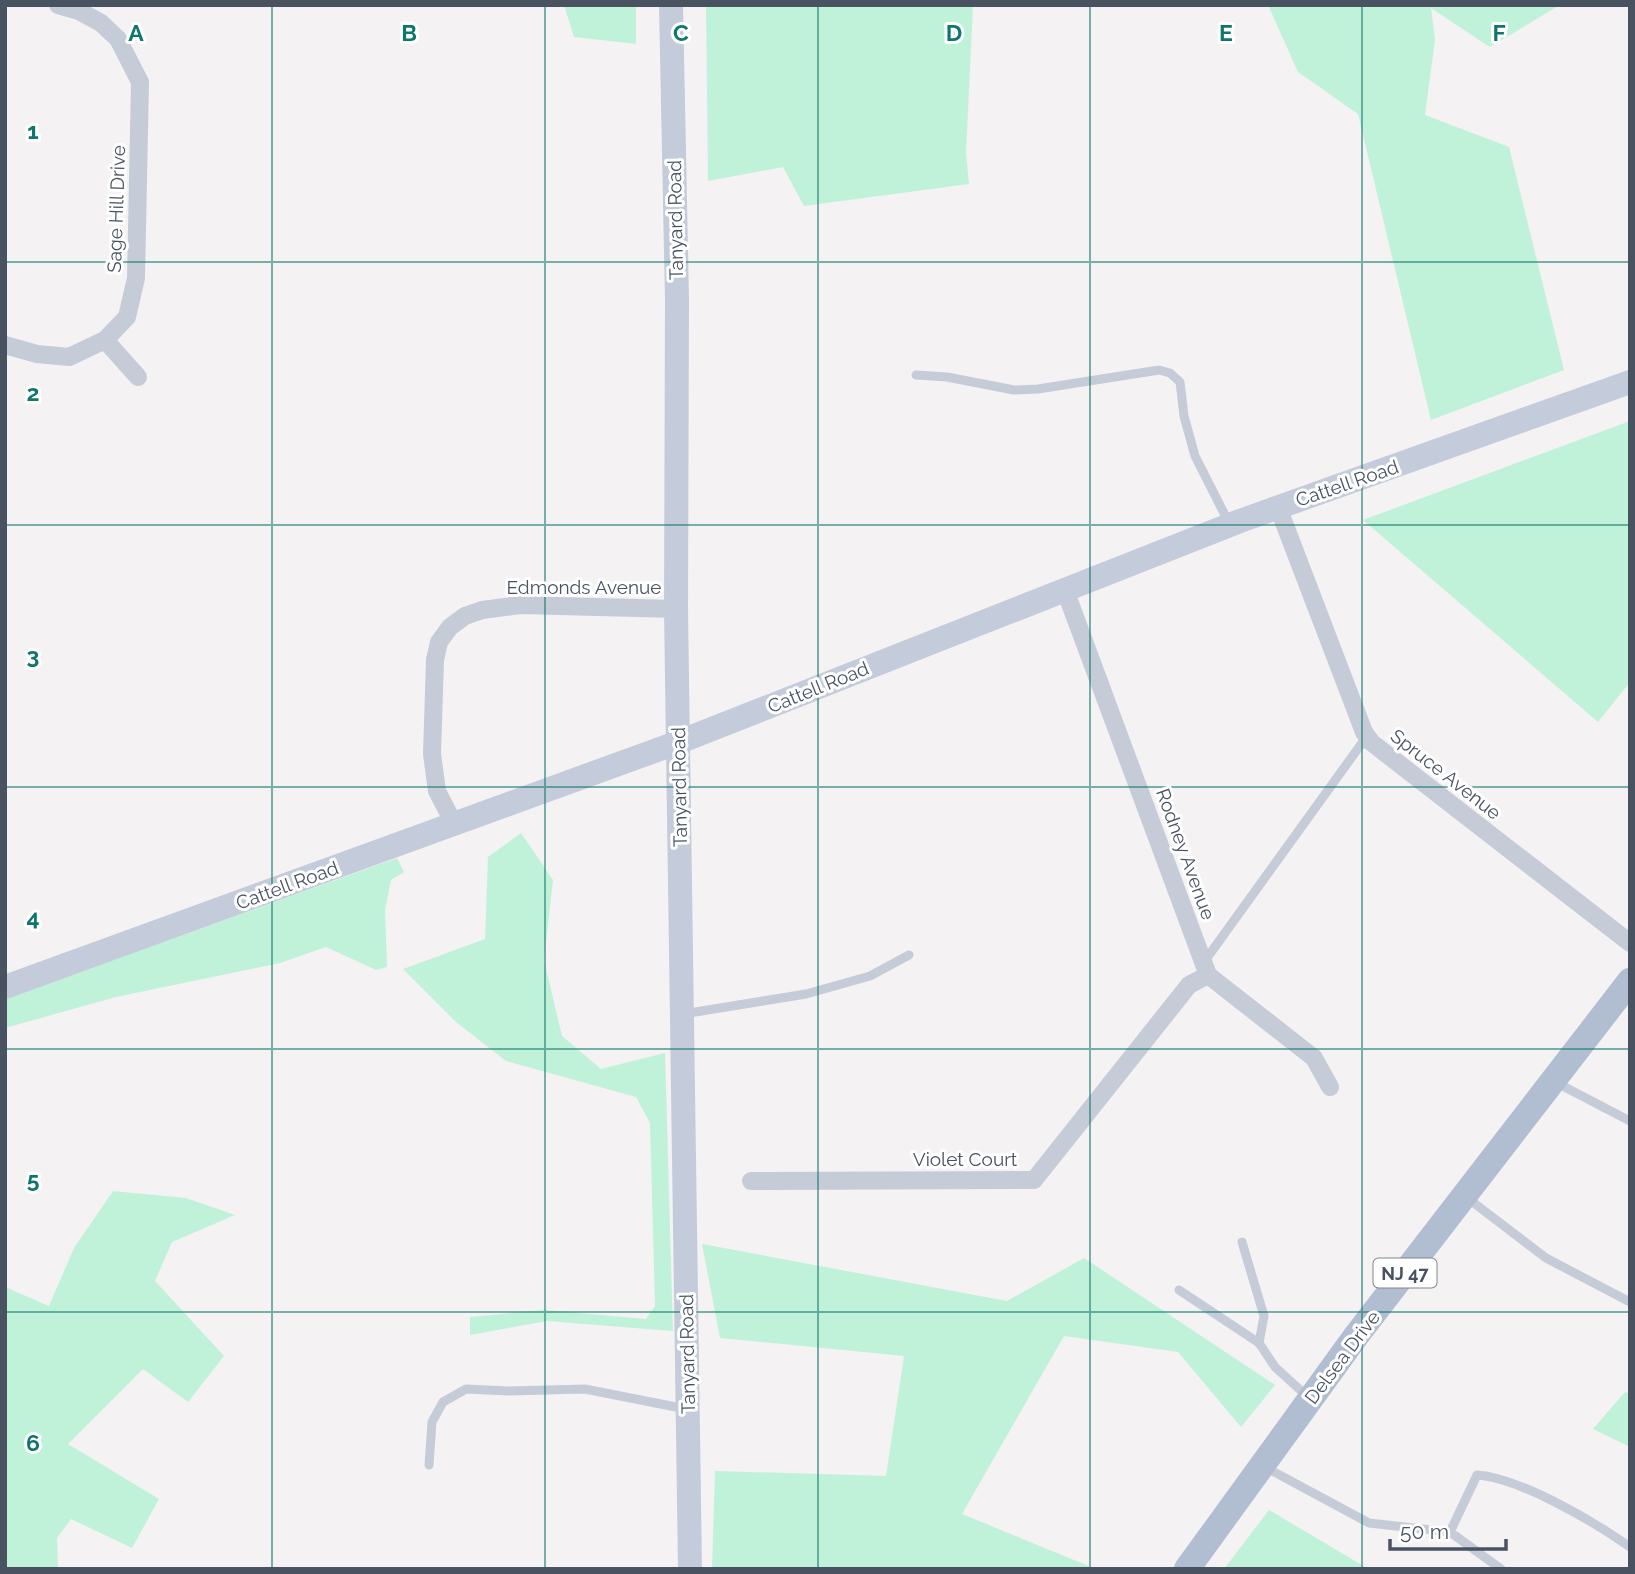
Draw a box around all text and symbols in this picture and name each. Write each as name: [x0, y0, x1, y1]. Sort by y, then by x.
text: A: [128, 19, 144, 46]
text: B: [401, 19, 417, 46]
text: C: [673, 19, 689, 46]
text: D: [946, 19, 962, 46]
text: E: [1219, 19, 1233, 46]
text: F: [1492, 19, 1506, 46]
text: 1: [27, 117, 39, 144]
street label: Sage Hill Drive: [103, 145, 129, 273]
street label: Tanyard Road: [663, 160, 687, 280]
text: 2: [27, 379, 39, 406]
street label: Cattell Road: [1293, 455, 1401, 511]
street label: Edmonds Avenue: [507, 576, 661, 598]
text: 3: [27, 642, 39, 669]
street label: Cattell Road: [764, 657, 872, 717]
street label: Spruce Avenue: [1387, 724, 1505, 824]
street label: Tanyard Road: [667, 727, 691, 847]
street label: Rodney Avenue: [1152, 785, 1220, 923]
street label: Cattell Road: [233, 856, 341, 914]
text: 4: [26, 904, 40, 931]
street label: Violet Court: [913, 1148, 1018, 1170]
text: 5: [27, 1166, 40, 1193]
road number: NJ 47: [1374, 1258, 1436, 1288]
street label: Tanyard Road: [675, 1294, 699, 1414]
street label: Delsea Drive: [1300, 1306, 1384, 1408]
text: 6: [26, 1429, 40, 1456]
scale bar: [1390, 1508, 1506, 1552]
text: 50 m: [1400, 1519, 1449, 1544]

